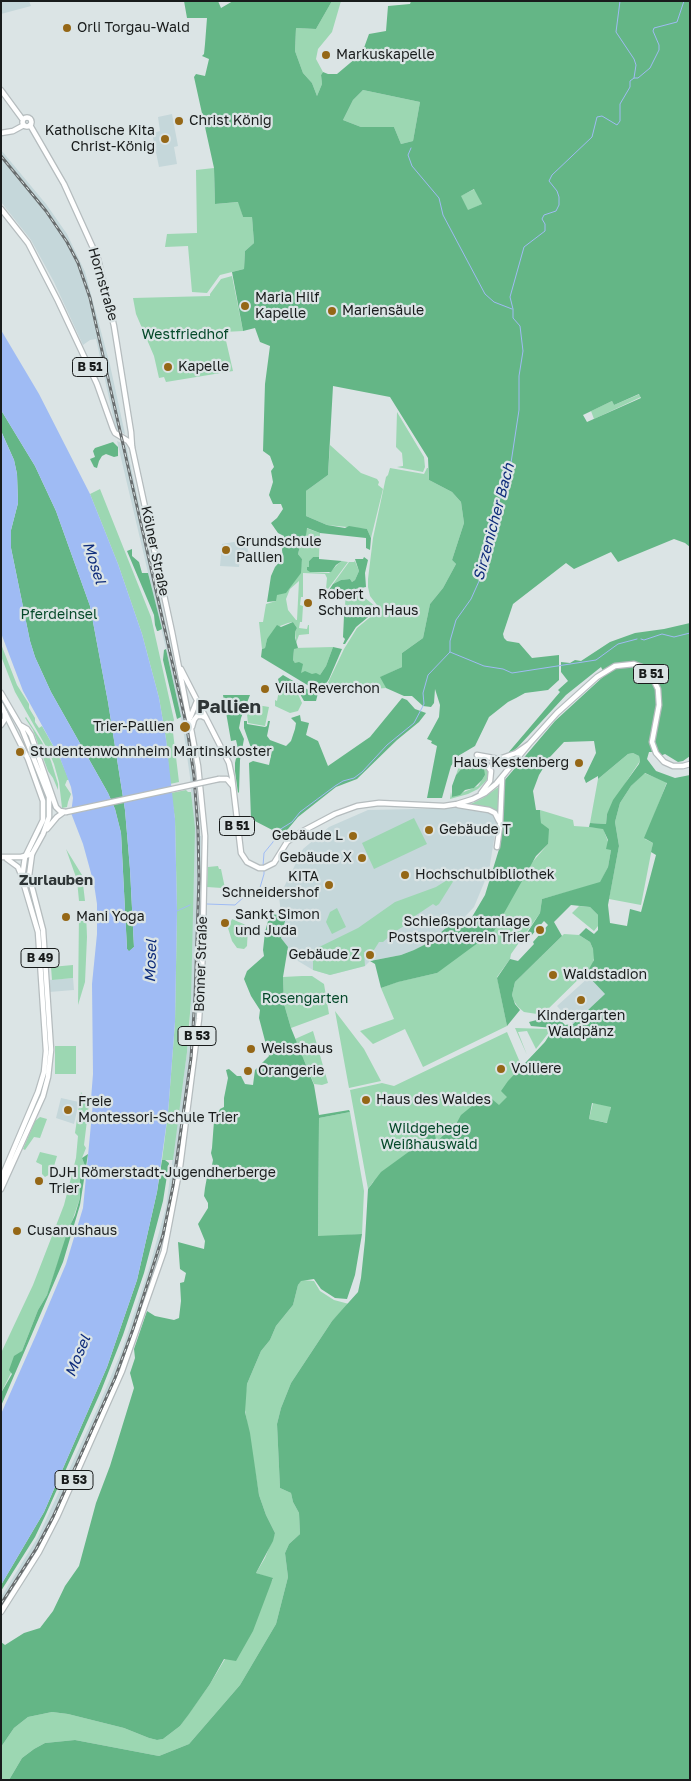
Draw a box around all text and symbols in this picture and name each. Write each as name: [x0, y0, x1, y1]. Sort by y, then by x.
place label: Orli Torgau-Wald: [77, 20, 190, 36]
marker: Orli Torgau-Wald: [61, 22, 73, 34]
place label: Markuskapelle: [336, 47, 435, 63]
marker: Markuskapelle: [320, 49, 332, 61]
place label: Christ König: [189, 113, 272, 129]
marker: Christ König: [173, 115, 185, 127]
place label: Katholische Kita Christ-König: [45, 123, 155, 156]
marker: Katholische Kita Christ-König: [159, 133, 171, 145]
street label: Hornstraße: [85, 245, 121, 323]
place label: Maria Hilf Kapelle: [255, 290, 319, 322]
marker: Maria Hilf Kapelle: [239, 300, 251, 312]
place label: Mariensäule: [342, 303, 424, 319]
marker: Mariensäule: [326, 305, 338, 317]
park label: Westfriedhof: [141, 327, 229, 343]
road number: B 51: [72, 358, 108, 377]
place label: Kapelle: [178, 359, 229, 375]
marker: Kapelle: [162, 361, 174, 373]
water label: Sirzenicher Bach: [470, 461, 518, 583]
street label: Kölner Straße: [137, 504, 173, 598]
place label: Grundschule Pallien: [236, 534, 322, 566]
water label: Mosel: [79, 540, 109, 586]
marker: Grundschule Pallien: [220, 544, 232, 556]
place label: Robert Schuman Haus: [318, 587, 419, 620]
marker: Robert Schuman Haus: [302, 597, 314, 609]
park label: Pferdeinsel: [21, 607, 97, 623]
road number: B 51: [634, 664, 668, 684]
place label: Villa Reverchon: [275, 681, 380, 697]
marker: Villa Reverchon: [259, 683, 271, 695]
district label: Pallien: [197, 696, 261, 718]
place label: Trier-Pallien: [93, 719, 174, 735]
marker: Trier-Pallien: [178, 720, 192, 734]
place label: Studentenwohnheim Martinskloster: [30, 744, 272, 760]
marker: Studentenwohnheim Martinskloster: [14, 746, 26, 758]
place label: Haus Kestenberg: [453, 755, 569, 771]
marker: Haus Kestenberg: [573, 757, 585, 769]
road number: B 51: [220, 816, 254, 836]
place label: Gebäude T: [439, 822, 511, 838]
marker: Gebäude T: [423, 824, 435, 836]
place label: Gebäude L: [272, 828, 343, 844]
marker: Gebäude L: [347, 830, 359, 842]
place label: Gebäude X: [280, 850, 352, 866]
marker: Gebäude X: [356, 852, 368, 864]
place label: Hochschulbibliothek: [415, 867, 555, 883]
place label: KITA Schneidershof: [222, 869, 319, 902]
marker: Hochschulbibliothek: [399, 869, 411, 881]
district label: Zurlauben: [19, 871, 93, 889]
marker: KITA Schneidershof: [323, 879, 335, 891]
place label: Sankt Simon und Juda: [235, 907, 320, 940]
place label: Mani Yoga: [76, 909, 145, 925]
marker: Mani Yoga: [60, 911, 72, 923]
place label: Schießsportanlage Postsportverein Trier: [388, 914, 530, 946]
street label: Bonner Straße: [191, 916, 211, 1012]
marker: Sankt Simon und Juda: [219, 917, 231, 929]
marker: Schießsportanlage Postsportverein Trier: [534, 924, 546, 936]
water label: Mosel: [141, 939, 161, 983]
place label: Gebäude Z: [288, 947, 360, 963]
road number: B 49: [21, 948, 59, 968]
marker: Gebäude Z: [364, 949, 376, 961]
place label: Waldstadion: [563, 967, 647, 983]
marker: Waldstadion: [547, 969, 559, 981]
park label: Rosengarten: [262, 991, 348, 1007]
marker: Kindergarten Waldpänz: [575, 994, 587, 1006]
place label: Kindergarten Waldpänz: [537, 1008, 625, 1040]
road number: B 53: [178, 1026, 216, 1046]
place label: Weisshaus: [261, 1041, 333, 1057]
marker: Weisshaus: [245, 1043, 257, 1055]
place label: Voiliere: [511, 1061, 561, 1077]
place label: Orangerie: [258, 1063, 324, 1079]
marker: Voiliere: [495, 1063, 507, 1075]
marker: Orangerie: [242, 1065, 254, 1077]
place label: Haus des Waldes: [376, 1092, 491, 1108]
place label: Freie Montessori-Schule Trier: [78, 1094, 238, 1126]
marker: Haus des Waldes: [360, 1094, 372, 1106]
marker: Freie Montessori-Schule Trier: [62, 1104, 74, 1116]
park label: Wildgehege Weißhauswald: [380, 1121, 478, 1154]
place label: DJH Römerstadt-Jugendherberge Trier: [49, 1165, 276, 1198]
marker: DJH Römerstadt-Jugendherberge Trier: [33, 1175, 45, 1187]
place label: Cusanushaus: [27, 1223, 117, 1239]
marker: Cusanushaus: [11, 1225, 23, 1237]
water label: Mosel: [62, 1333, 94, 1379]
road number: B 53: [55, 1470, 93, 1490]

